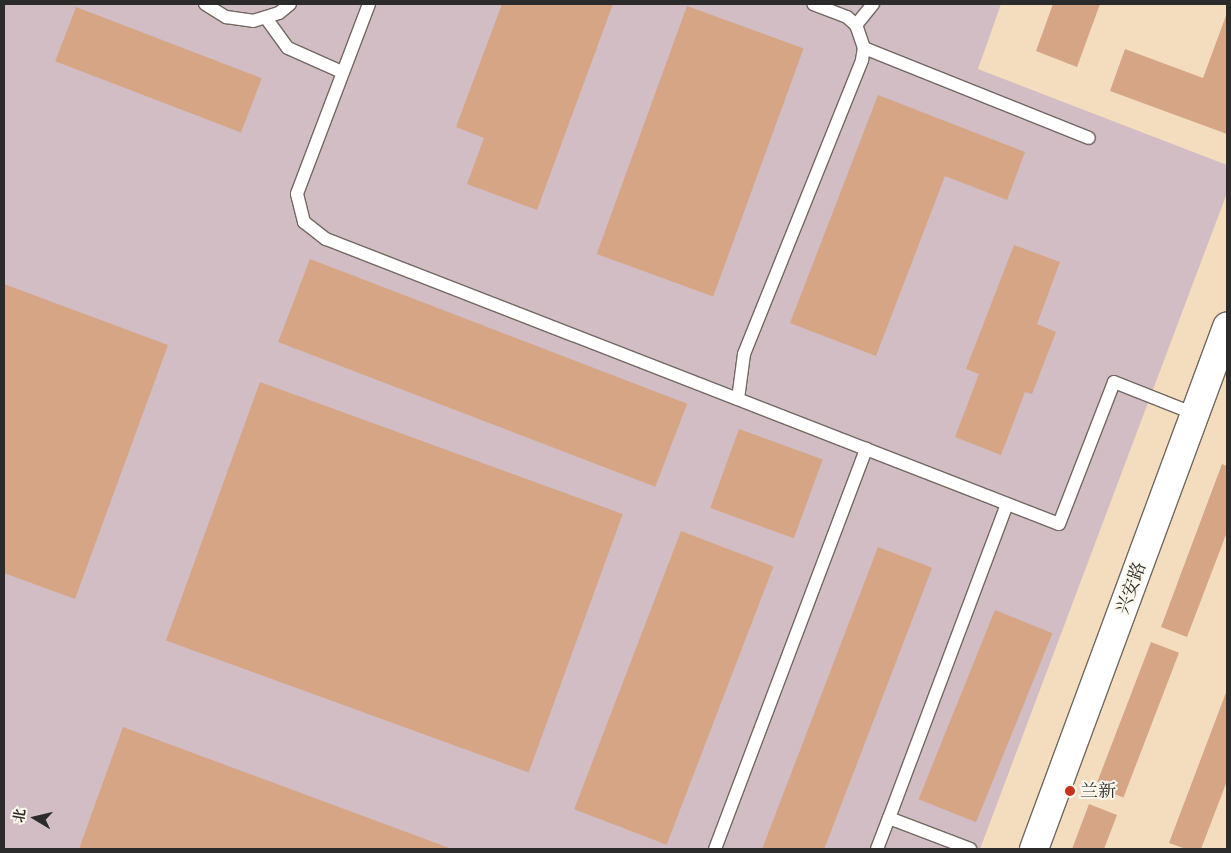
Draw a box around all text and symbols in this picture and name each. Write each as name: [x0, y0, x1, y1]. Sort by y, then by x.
street label: 兴安路: [1112, 559, 1150, 617]
place label: 兰新: [1080, 780, 1116, 802]
marker: 兰新: [1064, 785, 1076, 797]
north arrow: [10, 793, 60, 843]
text: 北: [9, 807, 30, 824]

